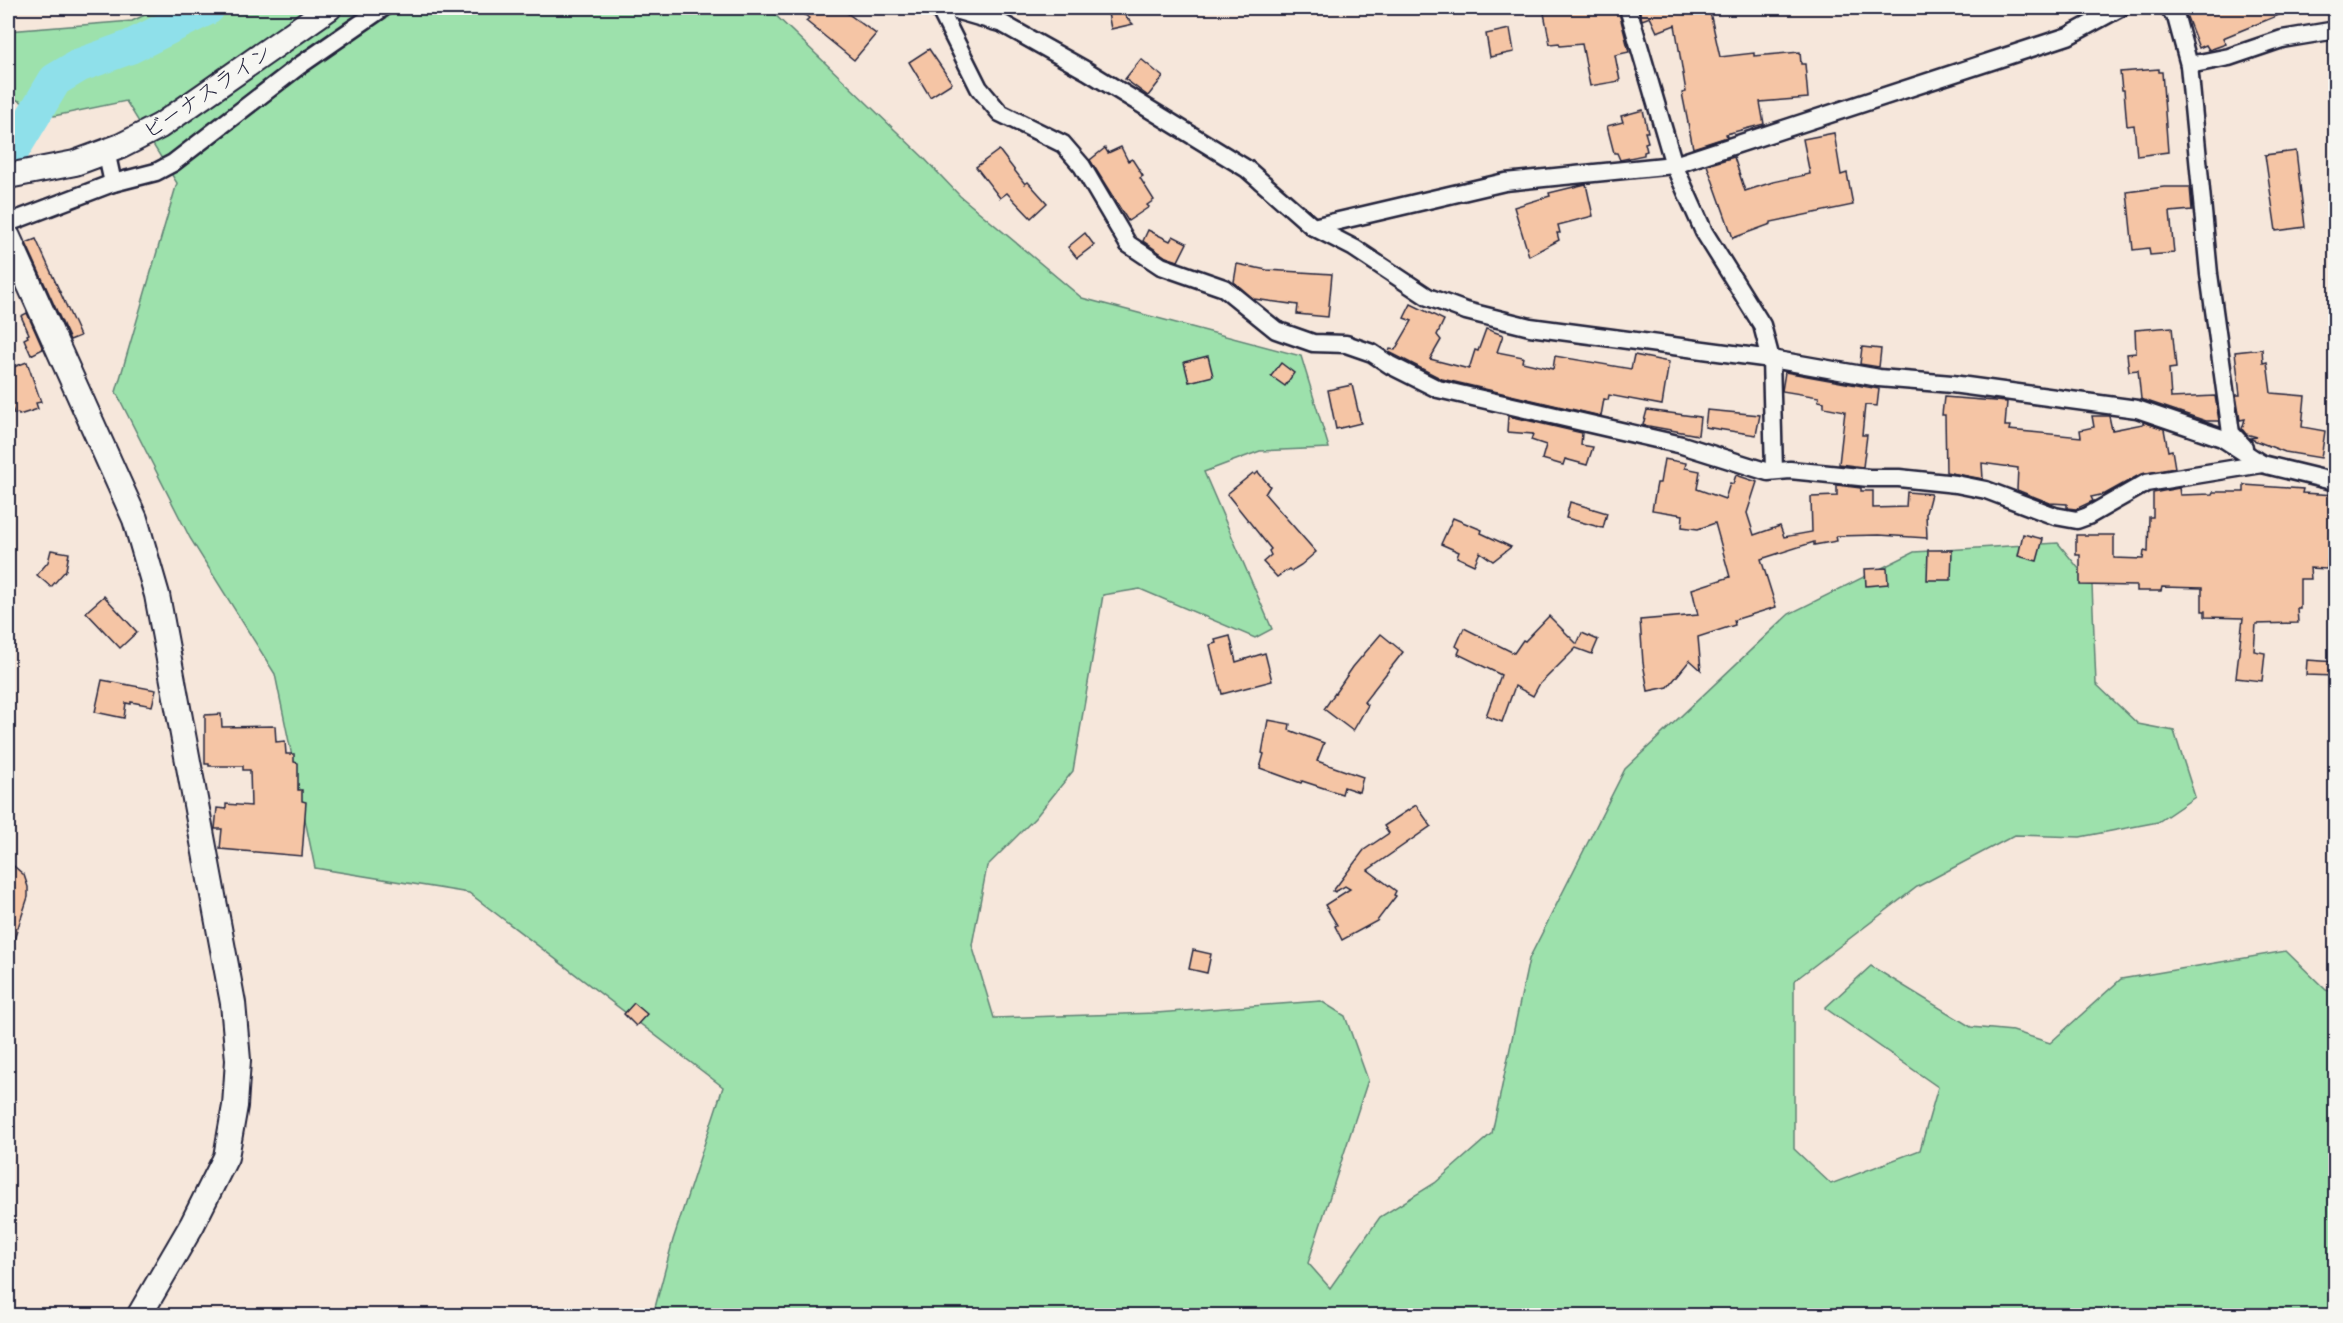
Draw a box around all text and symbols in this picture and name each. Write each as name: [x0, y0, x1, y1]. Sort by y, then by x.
street label: ビーナスライン: [138, 39, 277, 145]

